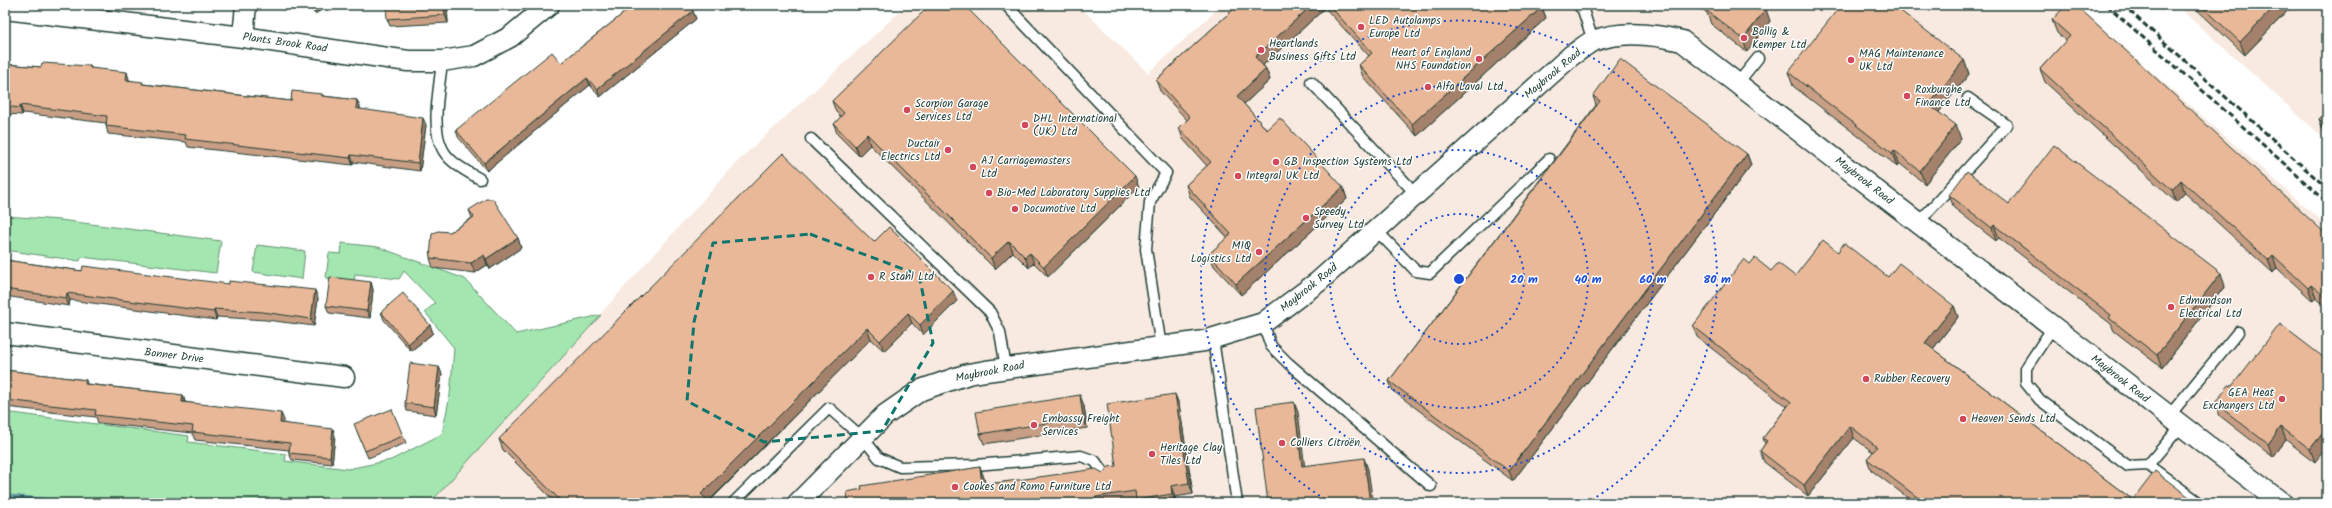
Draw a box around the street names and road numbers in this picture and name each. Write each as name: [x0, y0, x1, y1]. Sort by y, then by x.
street label: Plants Brook Road: [242, 28, 329, 58]
street label: Maybrook Road: [1520, 44, 1586, 103]
street label: Maybrook Road: [1831, 152, 1898, 210]
street label: Maybrook Road: [1276, 259, 1342, 317]
street label: Bonner Drive: [143, 343, 205, 369]
street label: Maybrook Road: [2087, 350, 2154, 408]
street label: Maybrook Road: [954, 356, 1027, 388]

